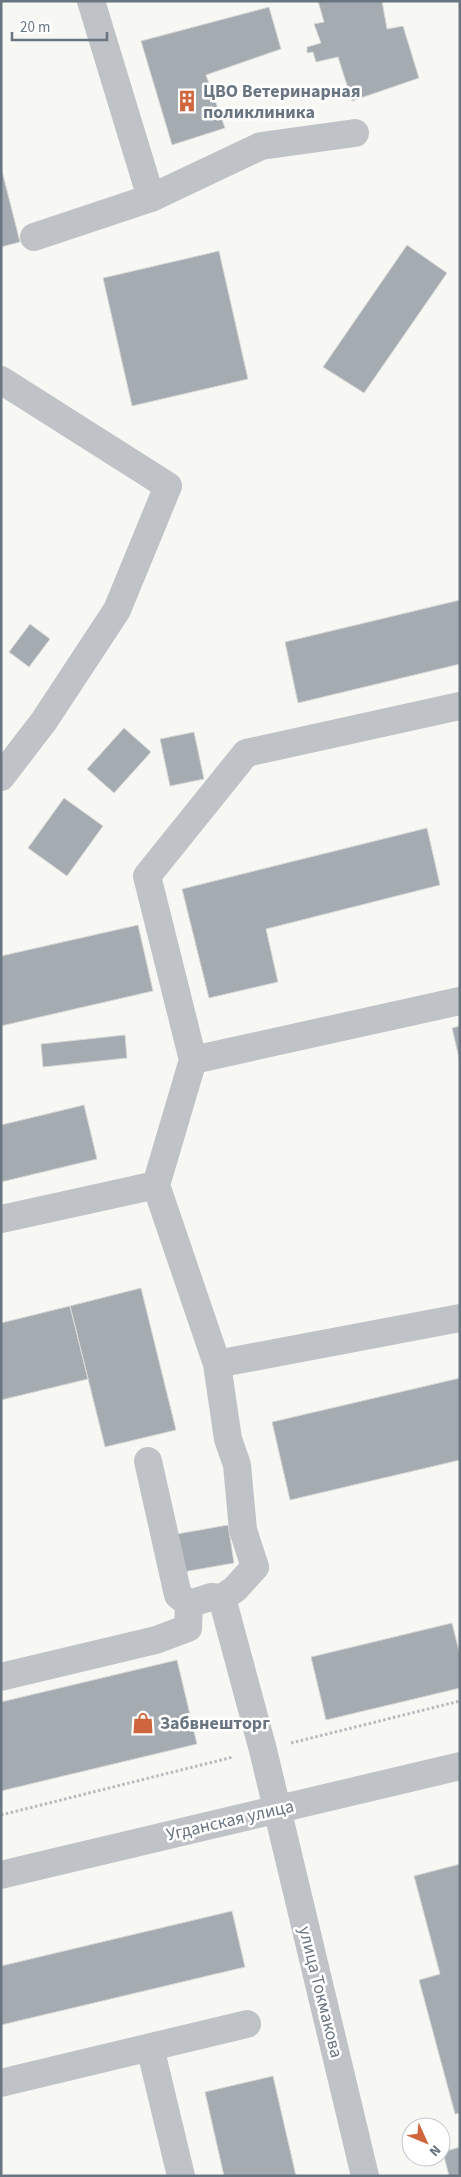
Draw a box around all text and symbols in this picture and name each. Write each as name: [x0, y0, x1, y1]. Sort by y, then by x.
scale bar: [12, 10, 108, 42]
text: 20 m: [20, 17, 50, 38]
place label: ЦВО Ветеринарная поликлиника: [203, 79, 361, 125]
building icon: ЦВО Ветеринарная поликлиника: [174, 88, 200, 114]
shop icon: Забвнешторг: [130, 1710, 156, 1736]
place label: Забвнешторг: [160, 1711, 270, 1736]
street label: Угданская улица: [164, 1794, 296, 1847]
street label: улица Токмакова: [292, 1924, 349, 2061]
north arrow: [401, 2117, 451, 2167]
text: N: [424, 2140, 445, 2161]

